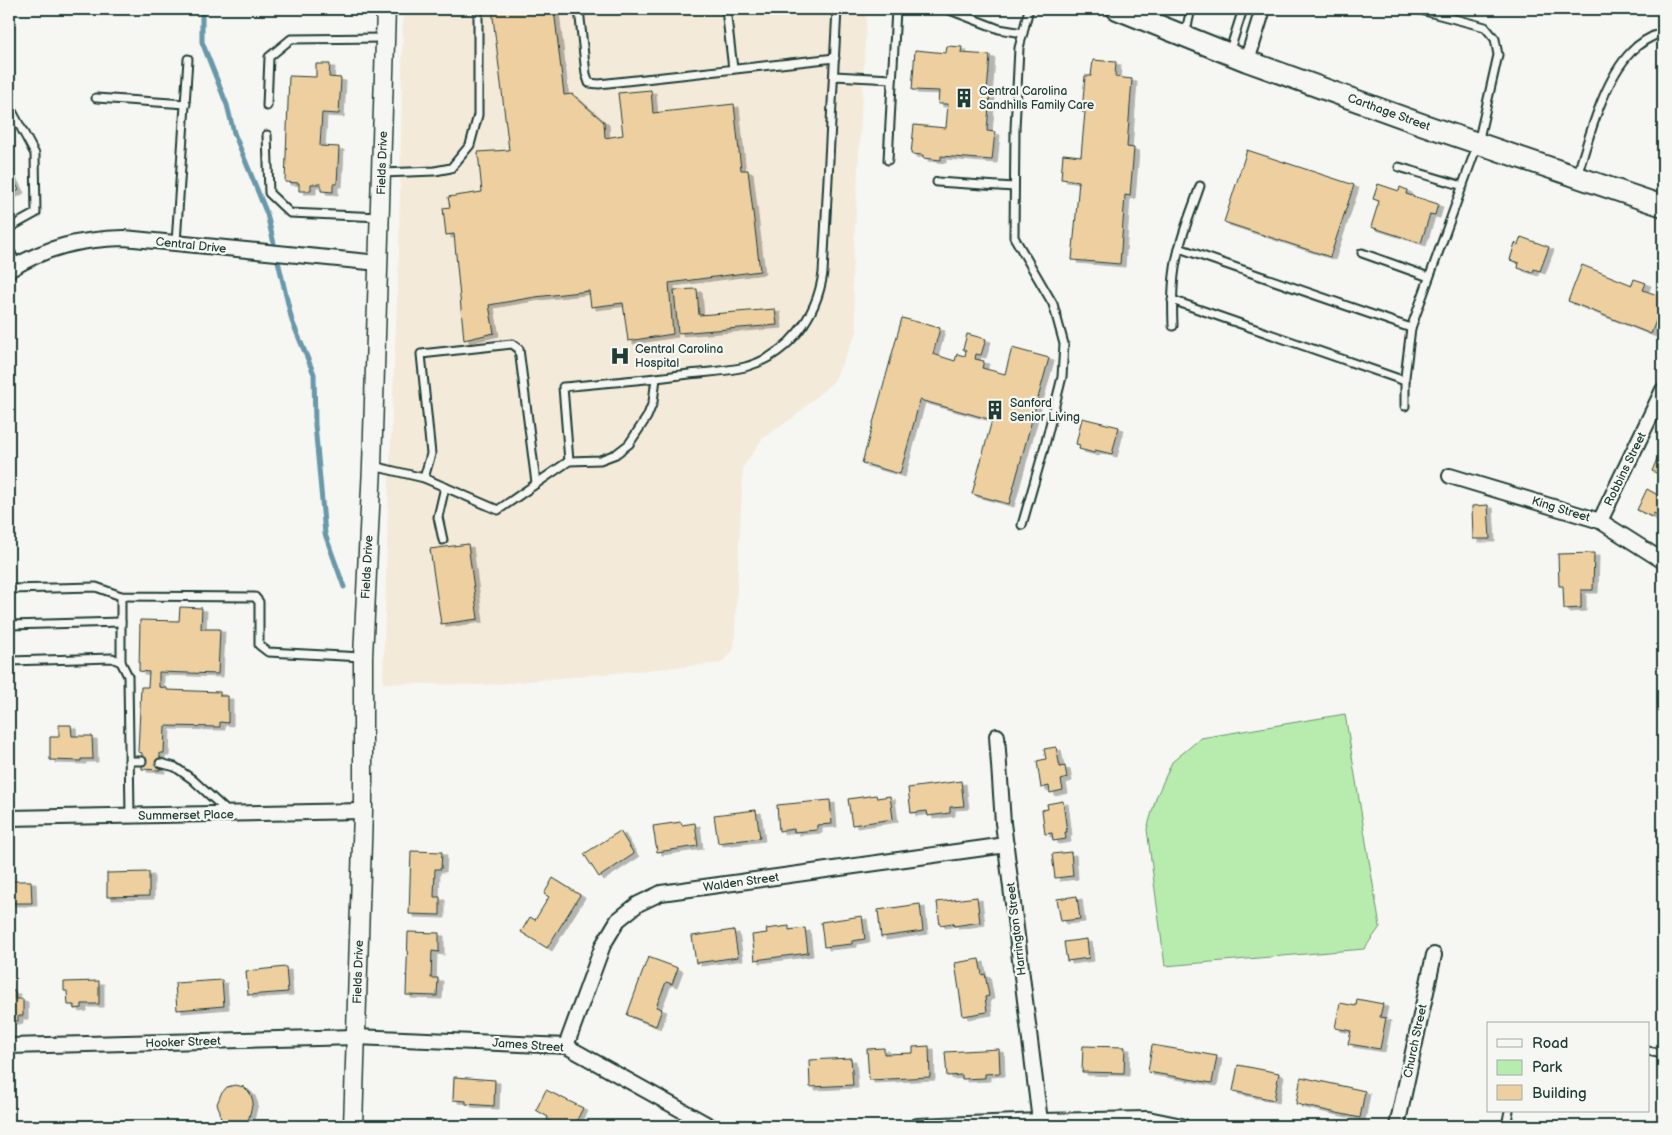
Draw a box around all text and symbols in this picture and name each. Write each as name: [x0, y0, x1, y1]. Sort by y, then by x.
place label: Central Carolina Sandhills Family Care: [979, 84, 1094, 113]
building icon: Central Carolina Sandhills Family Care: [953, 87, 975, 109]
street label: Carthage Street: [1345, 91, 1433, 134]
street label: Fields Drive: [374, 131, 391, 195]
street label: Central Drive: [155, 234, 227, 257]
place label: Central Carolina Hospital: [635, 342, 723, 371]
hospital icon: Central Carolina Hospital: [609, 345, 631, 367]
place label: Sanford Senior Living: [1010, 396, 1080, 425]
building icon: Sanford Senior Living: [984, 399, 1006, 421]
street label: Robbins Street: [1601, 430, 1650, 509]
street label: King Street: [1530, 494, 1592, 526]
street label: Fields Drive: [358, 535, 377, 599]
street label: Summerset Place: [138, 807, 234, 824]
street label: Walden Street: [702, 870, 780, 895]
street label: Harrington Street: [1003, 881, 1030, 976]
street label: Fields Drive: [350, 940, 367, 1004]
street label: Church Street: [1400, 1003, 1431, 1079]
legend: [1487, 1022, 1650, 1112]
street label: Hooker Street: [145, 1034, 221, 1051]
text: Road: [1532, 1034, 1568, 1053]
street label: James Street: [492, 1036, 565, 1056]
text: Park: [1532, 1058, 1563, 1077]
text: Building: [1532, 1084, 1587, 1103]

